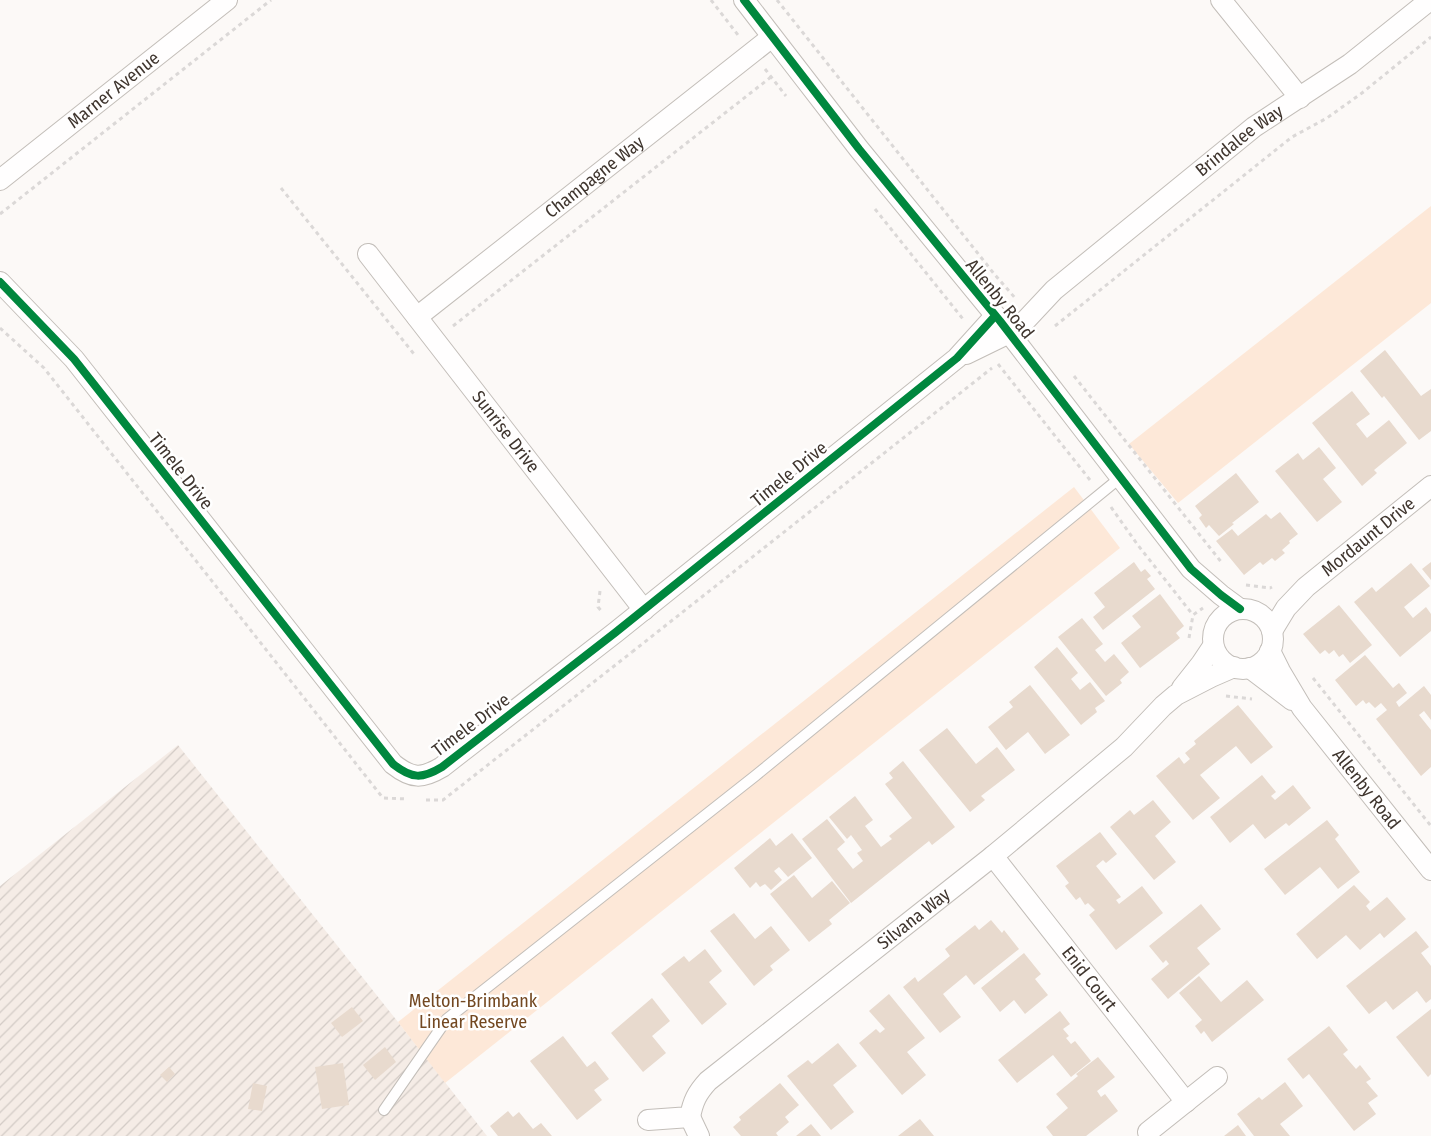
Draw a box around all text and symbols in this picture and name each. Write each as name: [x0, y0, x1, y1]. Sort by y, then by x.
street label: Marner Avenue: [63, 47, 164, 133]
street label: Brindalee Way: [1191, 100, 1287, 181]
street label: Champagne Way: [541, 131, 648, 223]
street label: Allenby Road: [961, 255, 1039, 343]
street label: Sunrise Drive: [467, 386, 545, 477]
street label: Timele Drive: [144, 428, 218, 514]
street label: Timele Drive: [747, 437, 832, 511]
street label: Mordaunt Drive: [1317, 492, 1420, 581]
street label: Timele Drive: [428, 689, 514, 761]
street label: Allenby Road: [1328, 744, 1405, 834]
street label: Silvana Way: [873, 883, 954, 954]
street label: Enid Court: [1057, 942, 1121, 1016]
park label: Melton-Brimbank Linear Reserve: [409, 990, 538, 1033]

